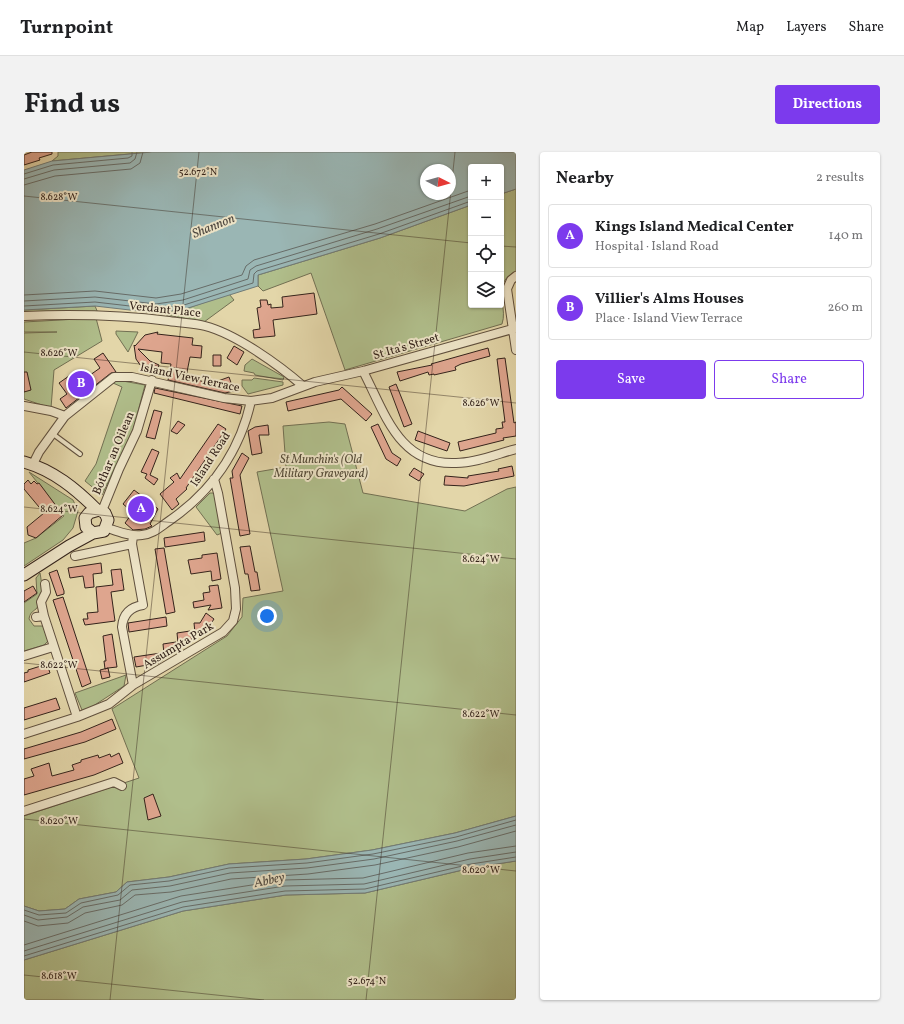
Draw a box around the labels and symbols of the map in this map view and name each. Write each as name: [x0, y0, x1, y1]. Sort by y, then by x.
north arrow: [420, 164, 456, 200]
text: 52.672°N: [179, 165, 218, 179]
text: 8.628°W: [40, 190, 78, 204]
water label: Shannon: [190, 210, 238, 244]
street label: Verdant Place: [128, 298, 202, 322]
street label: St Ita's Street: [371, 330, 441, 364]
text: 8.626°W: [40, 346, 78, 360]
street label: Island View Terrace: [138, 360, 241, 396]
pin: B: [68, 369, 94, 399]
text: 8.626°W: [462, 396, 500, 410]
street label: Bóthar an Oilean: [89, 409, 139, 497]
street label: Island Road: [187, 429, 235, 490]
park label: St Munchin's (Old Military Graveyard): [273, 452, 368, 482]
pin: A: [128, 494, 154, 524]
text: 8.624°W: [40, 502, 78, 516]
text: 8.624°W: [462, 552, 500, 566]
your location: [257, 606, 277, 626]
street label: Assumpta Park: [140, 618, 217, 673]
text: 8.622°W: [40, 658, 78, 672]
text: 8.622°W: [462, 707, 500, 721]
text: 8.620°W: [40, 814, 78, 828]
text: 8.620°W: [462, 863, 500, 877]
water label: Abbey: [251, 869, 287, 893]
text: 8.618°W: [41, 969, 77, 983]
text: 52.674°N: [348, 974, 387, 988]

